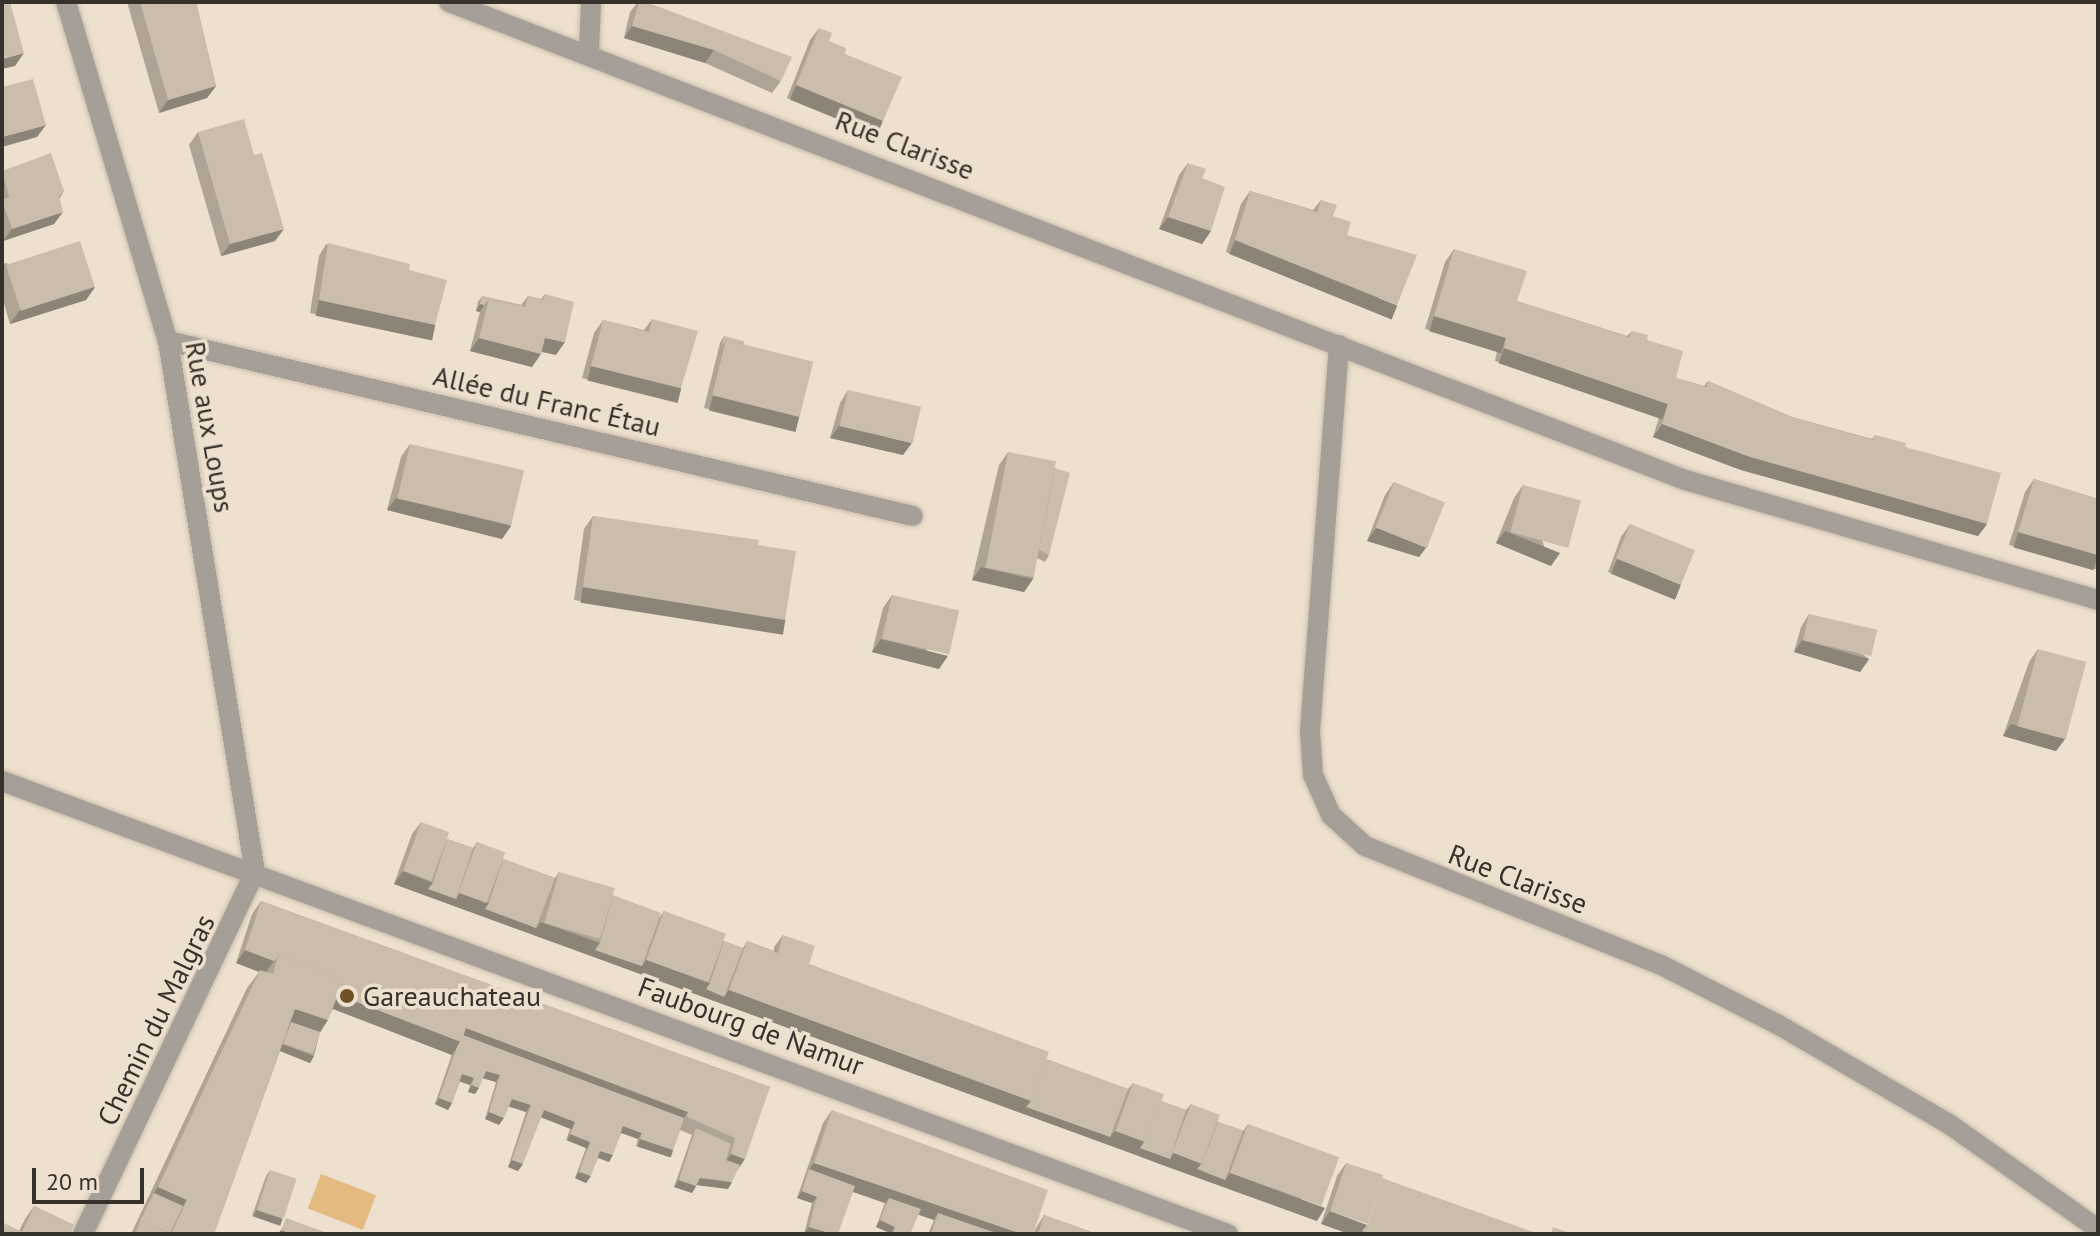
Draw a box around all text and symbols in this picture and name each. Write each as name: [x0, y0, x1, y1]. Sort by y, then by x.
street label: Rue Clarisse: [831, 103, 979, 187]
street label: Rue aux Loups: [178, 338, 242, 516]
street label: Allée du Franc Étau: [430, 358, 664, 444]
street label: Rue Clarisse: [1444, 837, 1592, 921]
street label: Chemin du Malgras: [90, 909, 222, 1131]
street label: Faubourg de Namur: [634, 970, 868, 1082]
place label: Gareauchateau: [363, 979, 541, 1013]
marker: Gareauchateau: [338, 987, 356, 1005]
scale bar: [36, 1152, 148, 1202]
text: 20 m: [46, 1166, 98, 1197]

